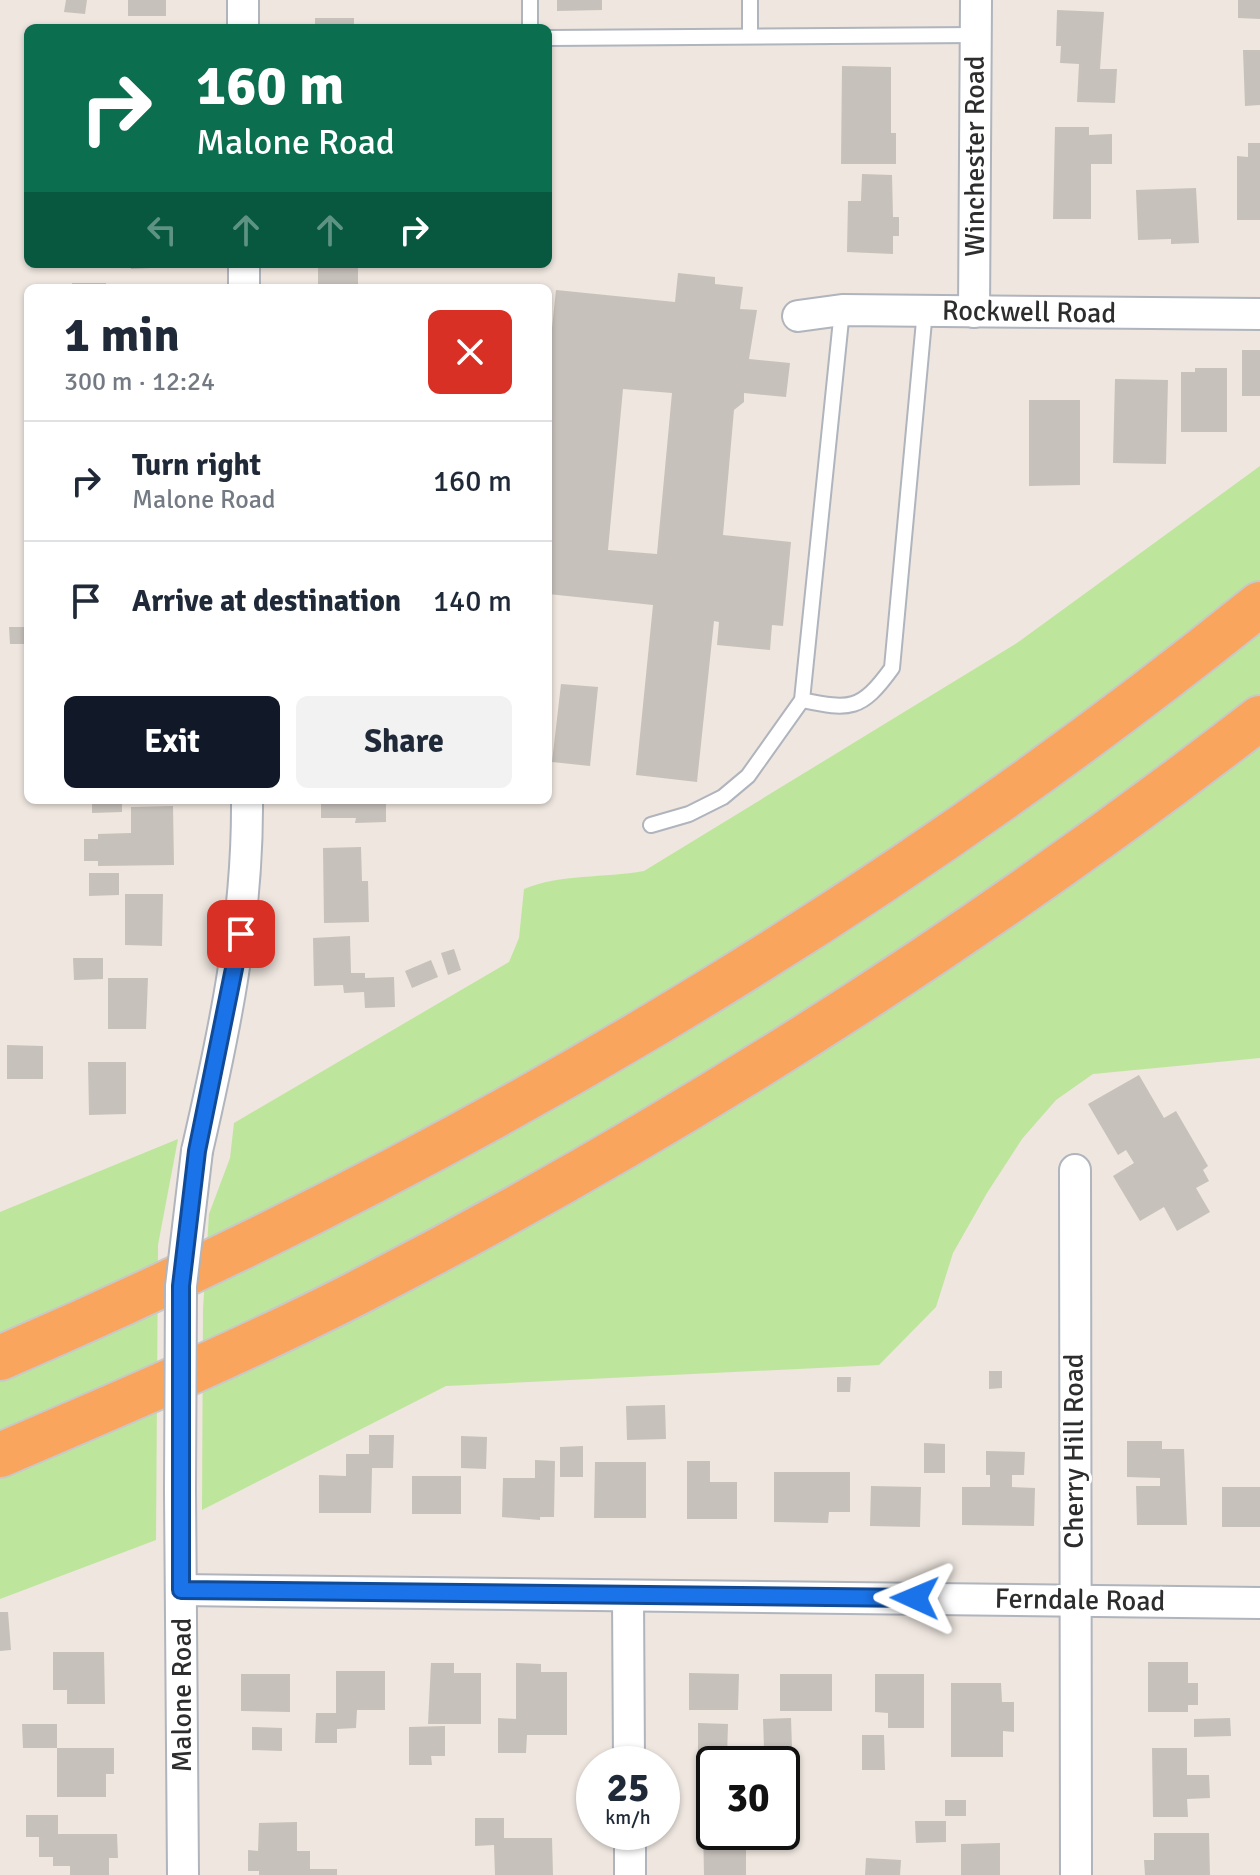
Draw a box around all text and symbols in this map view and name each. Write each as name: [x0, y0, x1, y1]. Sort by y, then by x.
text: 160 m: [196, 51, 344, 120]
street label: Winchester Road: [958, 55, 992, 257]
icon: right: [64, 56, 168, 160]
text: Malone Road: [196, 120, 395, 165]
icon: left: [140, 208, 184, 252]
icon: ahead: [224, 208, 268, 252]
icon: ahead: [308, 208, 352, 252]
icon: right: [392, 208, 436, 252]
street label: Rockwell Road: [942, 293, 1116, 331]
text: 1 min: [64, 306, 180, 365]
button: close: [428, 310, 512, 394]
text: 300 m · 12:24: [64, 366, 215, 398]
text: Turn right: [132, 447, 261, 484]
icon: right: [64, 459, 108, 503]
text: 160 m: [433, 463, 512, 500]
text: Malone Road: [132, 484, 276, 516]
icon: arrive: [64, 579, 108, 623]
text: Arrive at destination: [132, 583, 401, 620]
text: 140 m: [433, 583, 512, 620]
button: Exit: [64, 696, 280, 788]
button: Share: [296, 696, 512, 788]
pin: [207, 900, 275, 968]
icon: arrive: [219, 912, 263, 956]
street label: Cherry Hill Road: [1057, 1353, 1091, 1549]
position arrow: [873, 1556, 957, 1640]
street label: Ferndale Road: [994, 1582, 1166, 1618]
street label: Malone Road: [165, 1618, 199, 1772]
speed limit sign: 30: [696, 1746, 800, 1850]
text: 25: [606, 1763, 650, 1813]
text: km/h: [605, 1805, 651, 1830]

